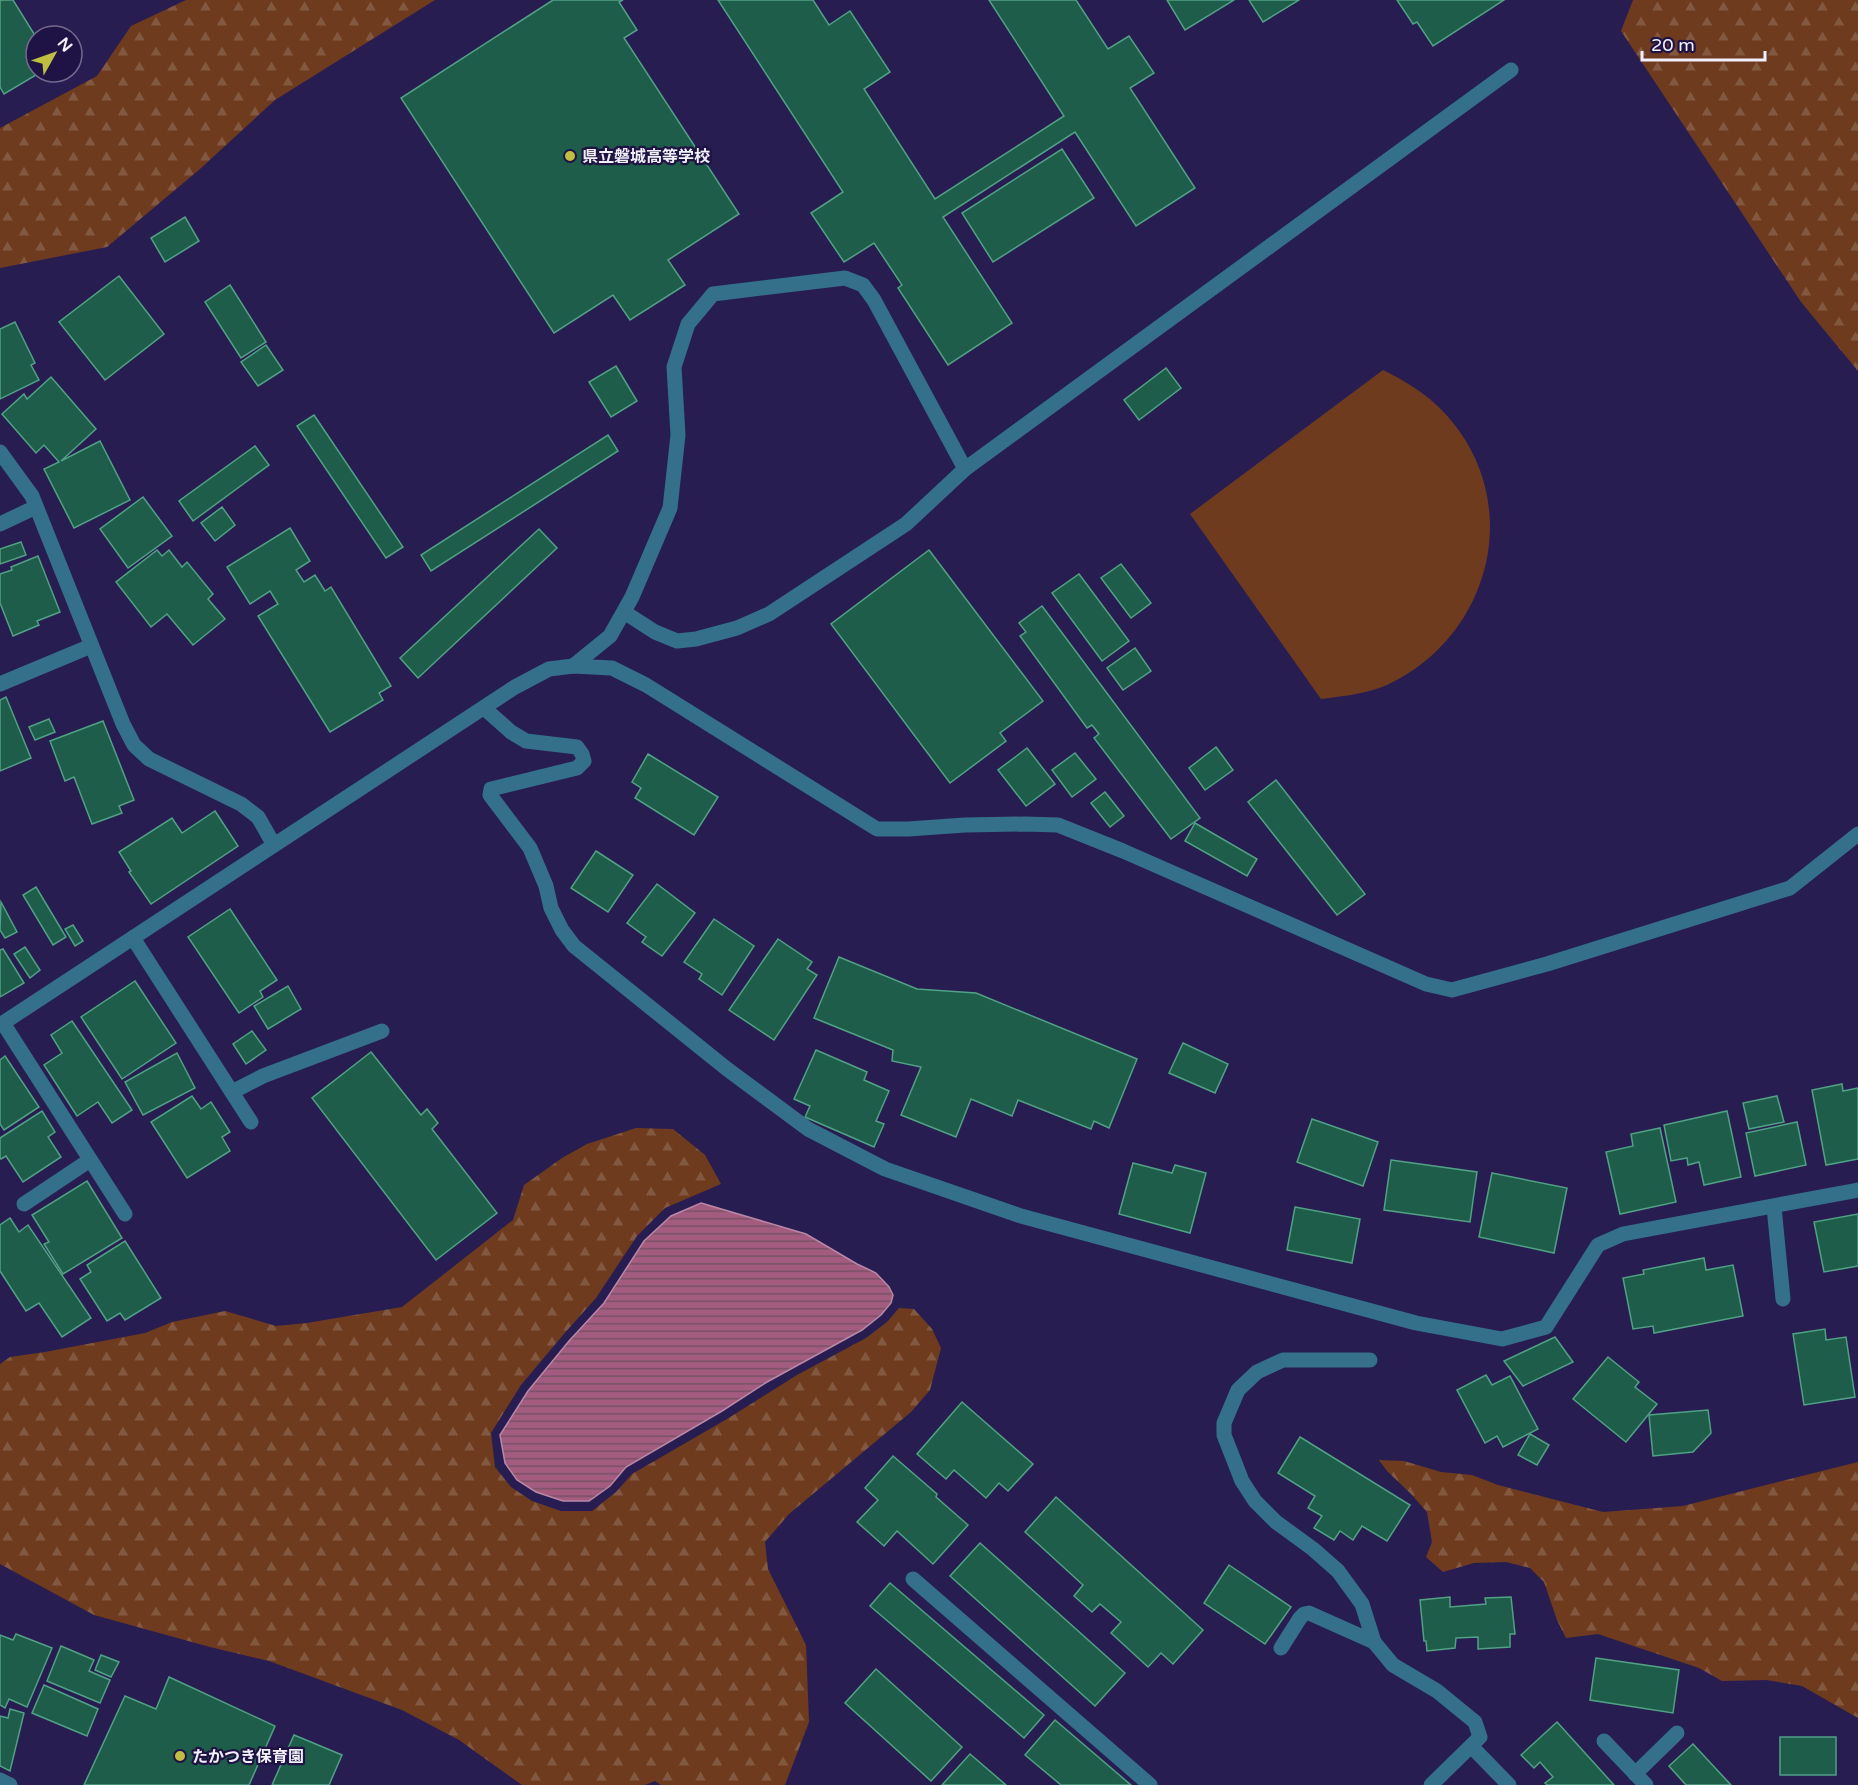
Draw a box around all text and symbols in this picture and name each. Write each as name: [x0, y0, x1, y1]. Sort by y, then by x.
north arrow: [24, 24, 84, 84]
scale bar: [1642, 24, 1765, 62]
text: N: [53, 34, 77, 56]
text: 20 m: [1651, 34, 1695, 56]
place label: 県立磐城高等学校: [582, 147, 710, 167]
marker: 県立磐城高等学校: [563, 149, 577, 163]
place label: たかつき保育園: [192, 1747, 304, 1767]
marker: たかつき保育園: [173, 1749, 187, 1763]

